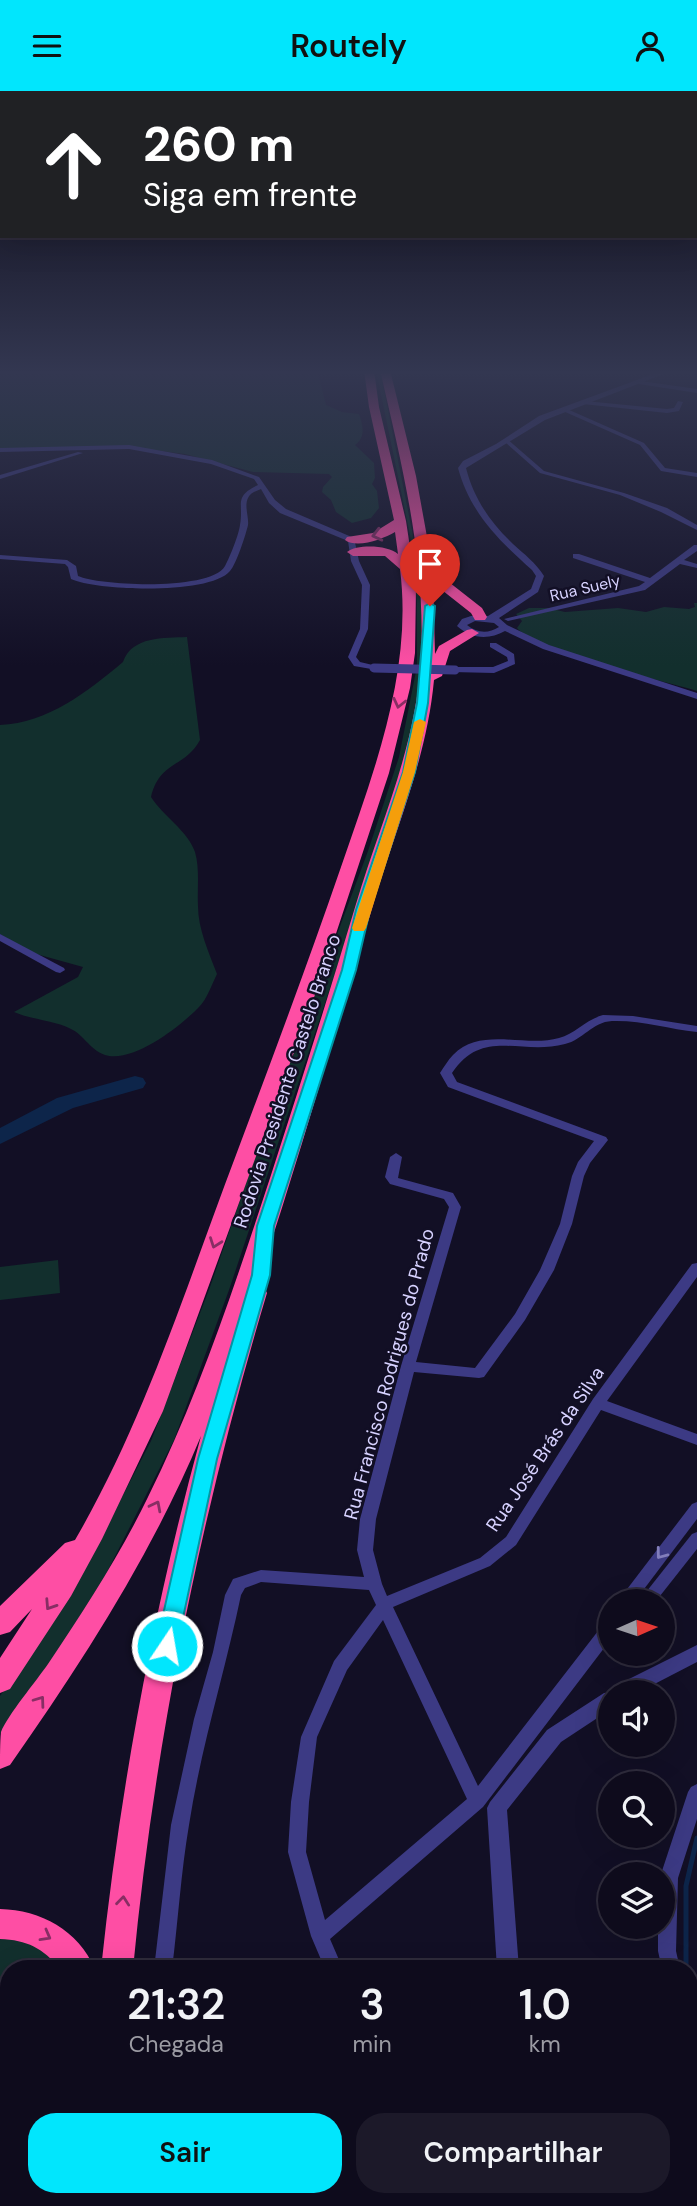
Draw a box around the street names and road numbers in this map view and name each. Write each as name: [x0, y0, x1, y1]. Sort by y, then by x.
street label: Rua Suely: [548, 570, 622, 606]
street label: Rodovia Presidente Castelo Branco: [228, 931, 346, 1231]
street label: Rua Francisco Rodrigues do Prado: [338, 1226, 440, 1522]
street label: Rua José Brás da Silva: [480, 1362, 610, 1536]

